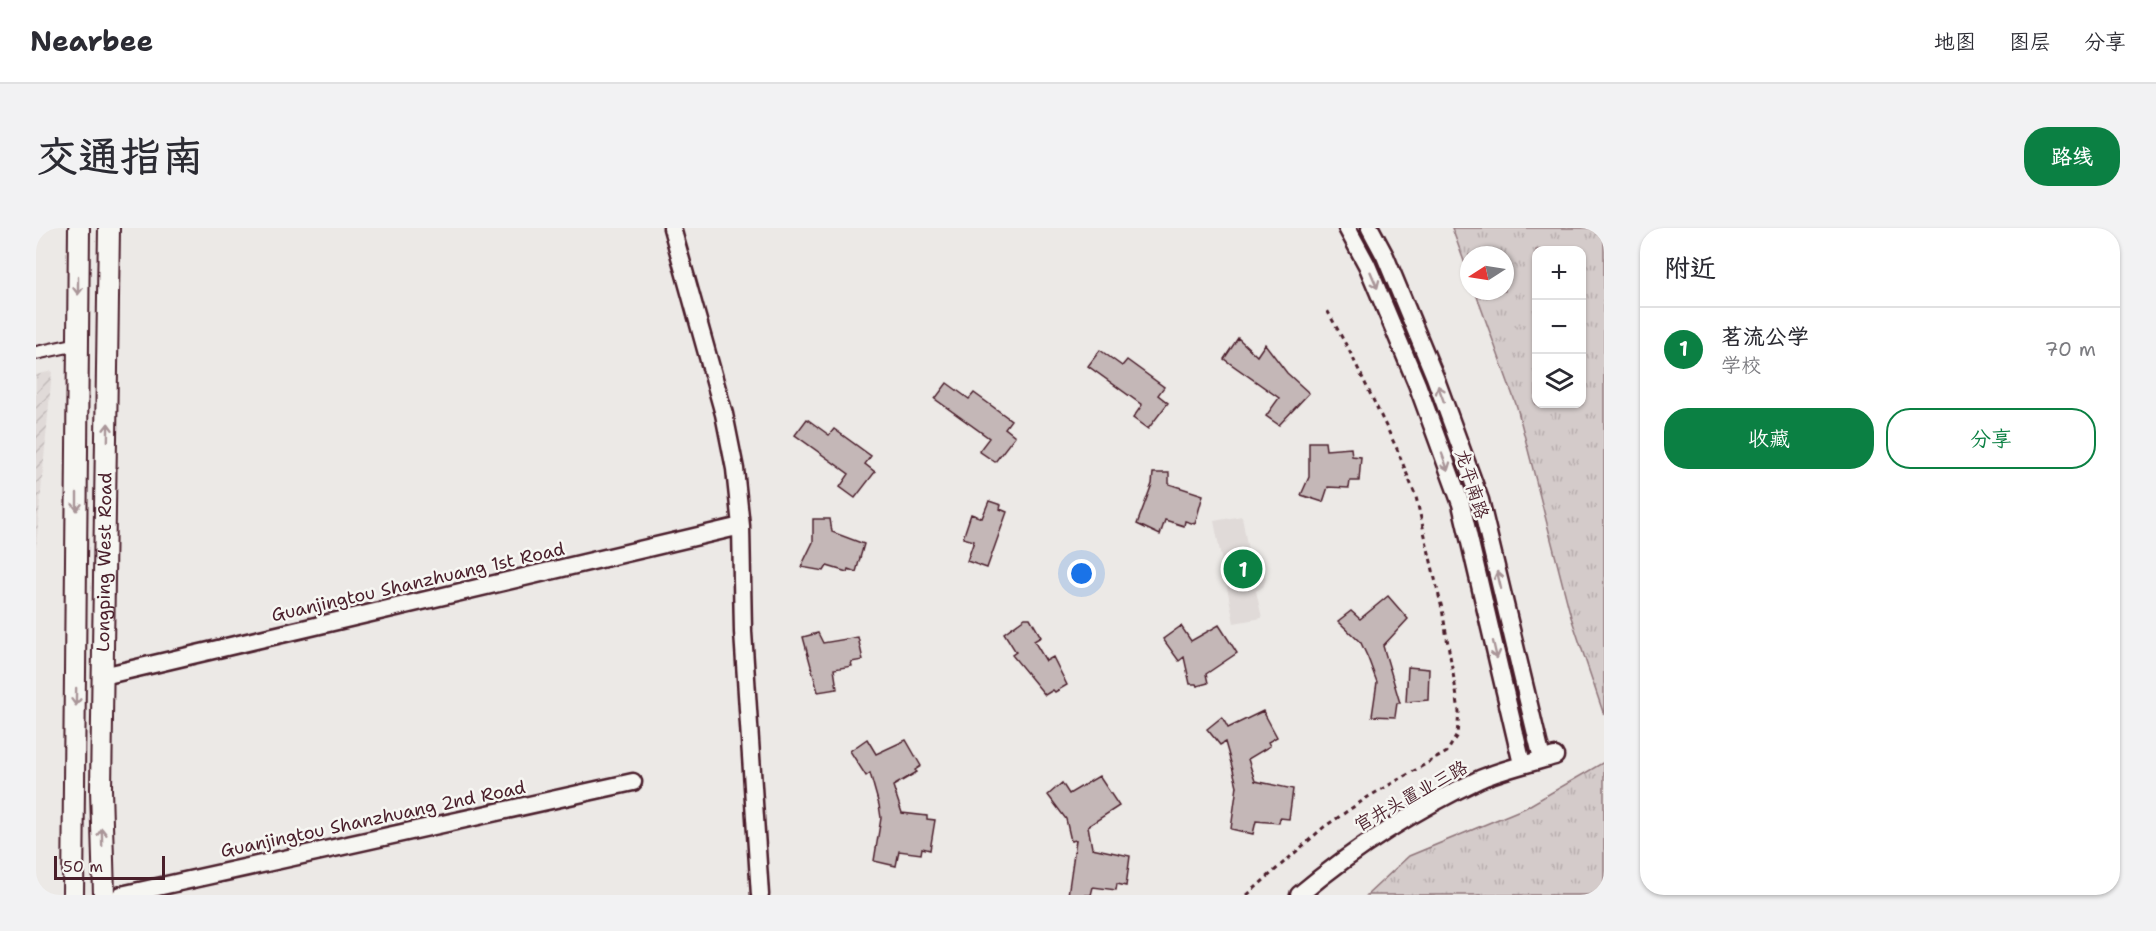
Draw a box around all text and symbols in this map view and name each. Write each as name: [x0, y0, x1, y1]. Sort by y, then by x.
text: Nearbee: [30, 22, 153, 60]
text: 地图: [1934, 28, 1976, 56]
text: 图层: [2009, 28, 2051, 56]
text: 分享: [2084, 28, 2126, 56]
button: 路线: [2024, 127, 2120, 186]
text: 交通指南: [36, 128, 204, 184]
north arrow: [1460, 246, 1514, 300]
map controls: [1532, 246, 1586, 408]
button: +: [1532, 246, 1586, 300]
text: 附近: [1664, 250, 1716, 285]
one-way arrow: [1369, 270, 1380, 289]
one-way arrow: [72, 276, 84, 296]
button: −: [1532, 300, 1586, 354]
text: 茗流公学: [1721, 322, 1809, 351]
text: 1: [1679, 336, 1688, 362]
text: 70 m: [2044, 336, 2096, 362]
text: 学校: [1721, 352, 1761, 378]
button: layers: [1532, 354, 1586, 408]
one-way arrow: [1435, 385, 1446, 404]
button: 收藏: [1664, 408, 1874, 469]
button: 分享: [1886, 408, 2096, 469]
one-way arrow: [102, 422, 114, 442]
street label: 龙平南路: [1449, 446, 1495, 522]
one-way arrow: [1441, 452, 1452, 470]
street label: Longping West Road: [91, 472, 118, 652]
one-way arrow: [71, 492, 83, 512]
street label: Guanjingtou Shanzhuang 1st Road: [269, 537, 567, 627]
pin: 1: [1224, 546, 1262, 592]
your location: [1067, 559, 1096, 588]
one-way arrow: [1493, 571, 1504, 590]
one-way arrow: [1490, 640, 1502, 659]
one-way arrow: [70, 687, 82, 707]
street label: 官井头置业三路: [1350, 755, 1472, 837]
street label: Guanjingtou Shanzhuang 2nd Road: [218, 775, 528, 863]
one-way arrow: [96, 827, 108, 847]
scale bar: [54, 853, 165, 880]
text: 50 m: [63, 856, 103, 877]

